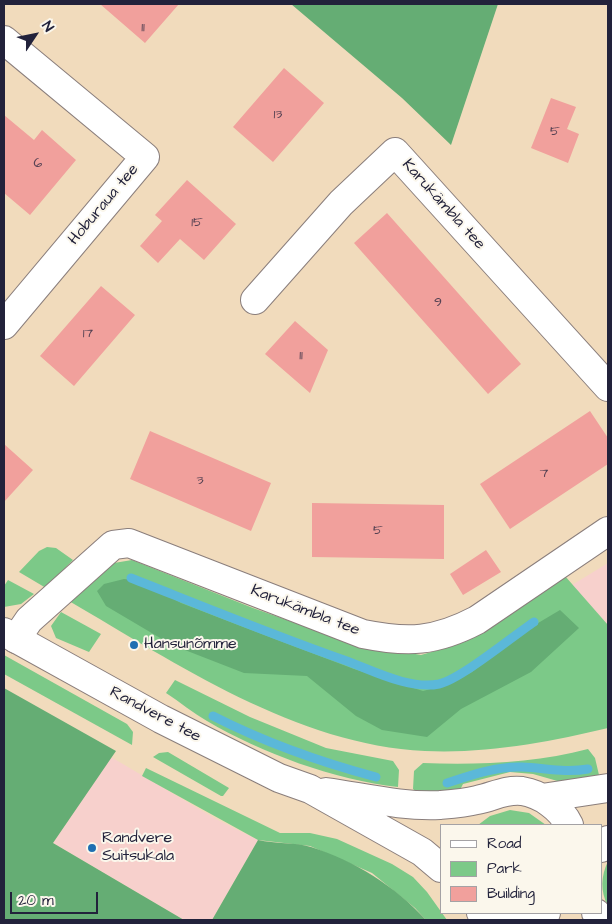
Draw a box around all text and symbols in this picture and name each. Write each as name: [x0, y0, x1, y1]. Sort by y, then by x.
north arrow: [10, 10, 60, 60]
text: N: [37, 17, 58, 36]
house number: 11: [141, 20, 145, 36]
house number: 13: [274, 107, 282, 123]
house number: 5: [550, 124, 560, 140]
house number: 6: [34, 156, 42, 172]
street label: Karukämbla tee: [397, 156, 489, 254]
street label: Hoburaua tee: [65, 161, 143, 249]
house number: 15: [191, 215, 203, 231]
house number: 9: [434, 295, 442, 311]
house number: 17: [83, 326, 93, 342]
house number: 11: [299, 348, 303, 364]
house number: 7: [540, 466, 548, 482]
house number: 3: [196, 473, 204, 489]
house number: 5: [373, 523, 383, 539]
street label: Karukämbla tee: [248, 581, 362, 641]
place label: Hansunõmme: [144, 635, 237, 655]
marker: Hansunõmme: [128, 639, 140, 651]
street label: Randvere tee: [106, 683, 204, 747]
legend: [440, 824, 602, 914]
place label: Randvere Suitsukala: [102, 829, 174, 867]
text: Road: [487, 833, 521, 854]
marker: Randvere Suitsukala: [86, 842, 98, 854]
text: Park: [487, 858, 522, 879]
scale bar: [12, 882, 100, 914]
text: Building: [487, 883, 535, 904]
text: 20 m: [18, 890, 54, 911]

